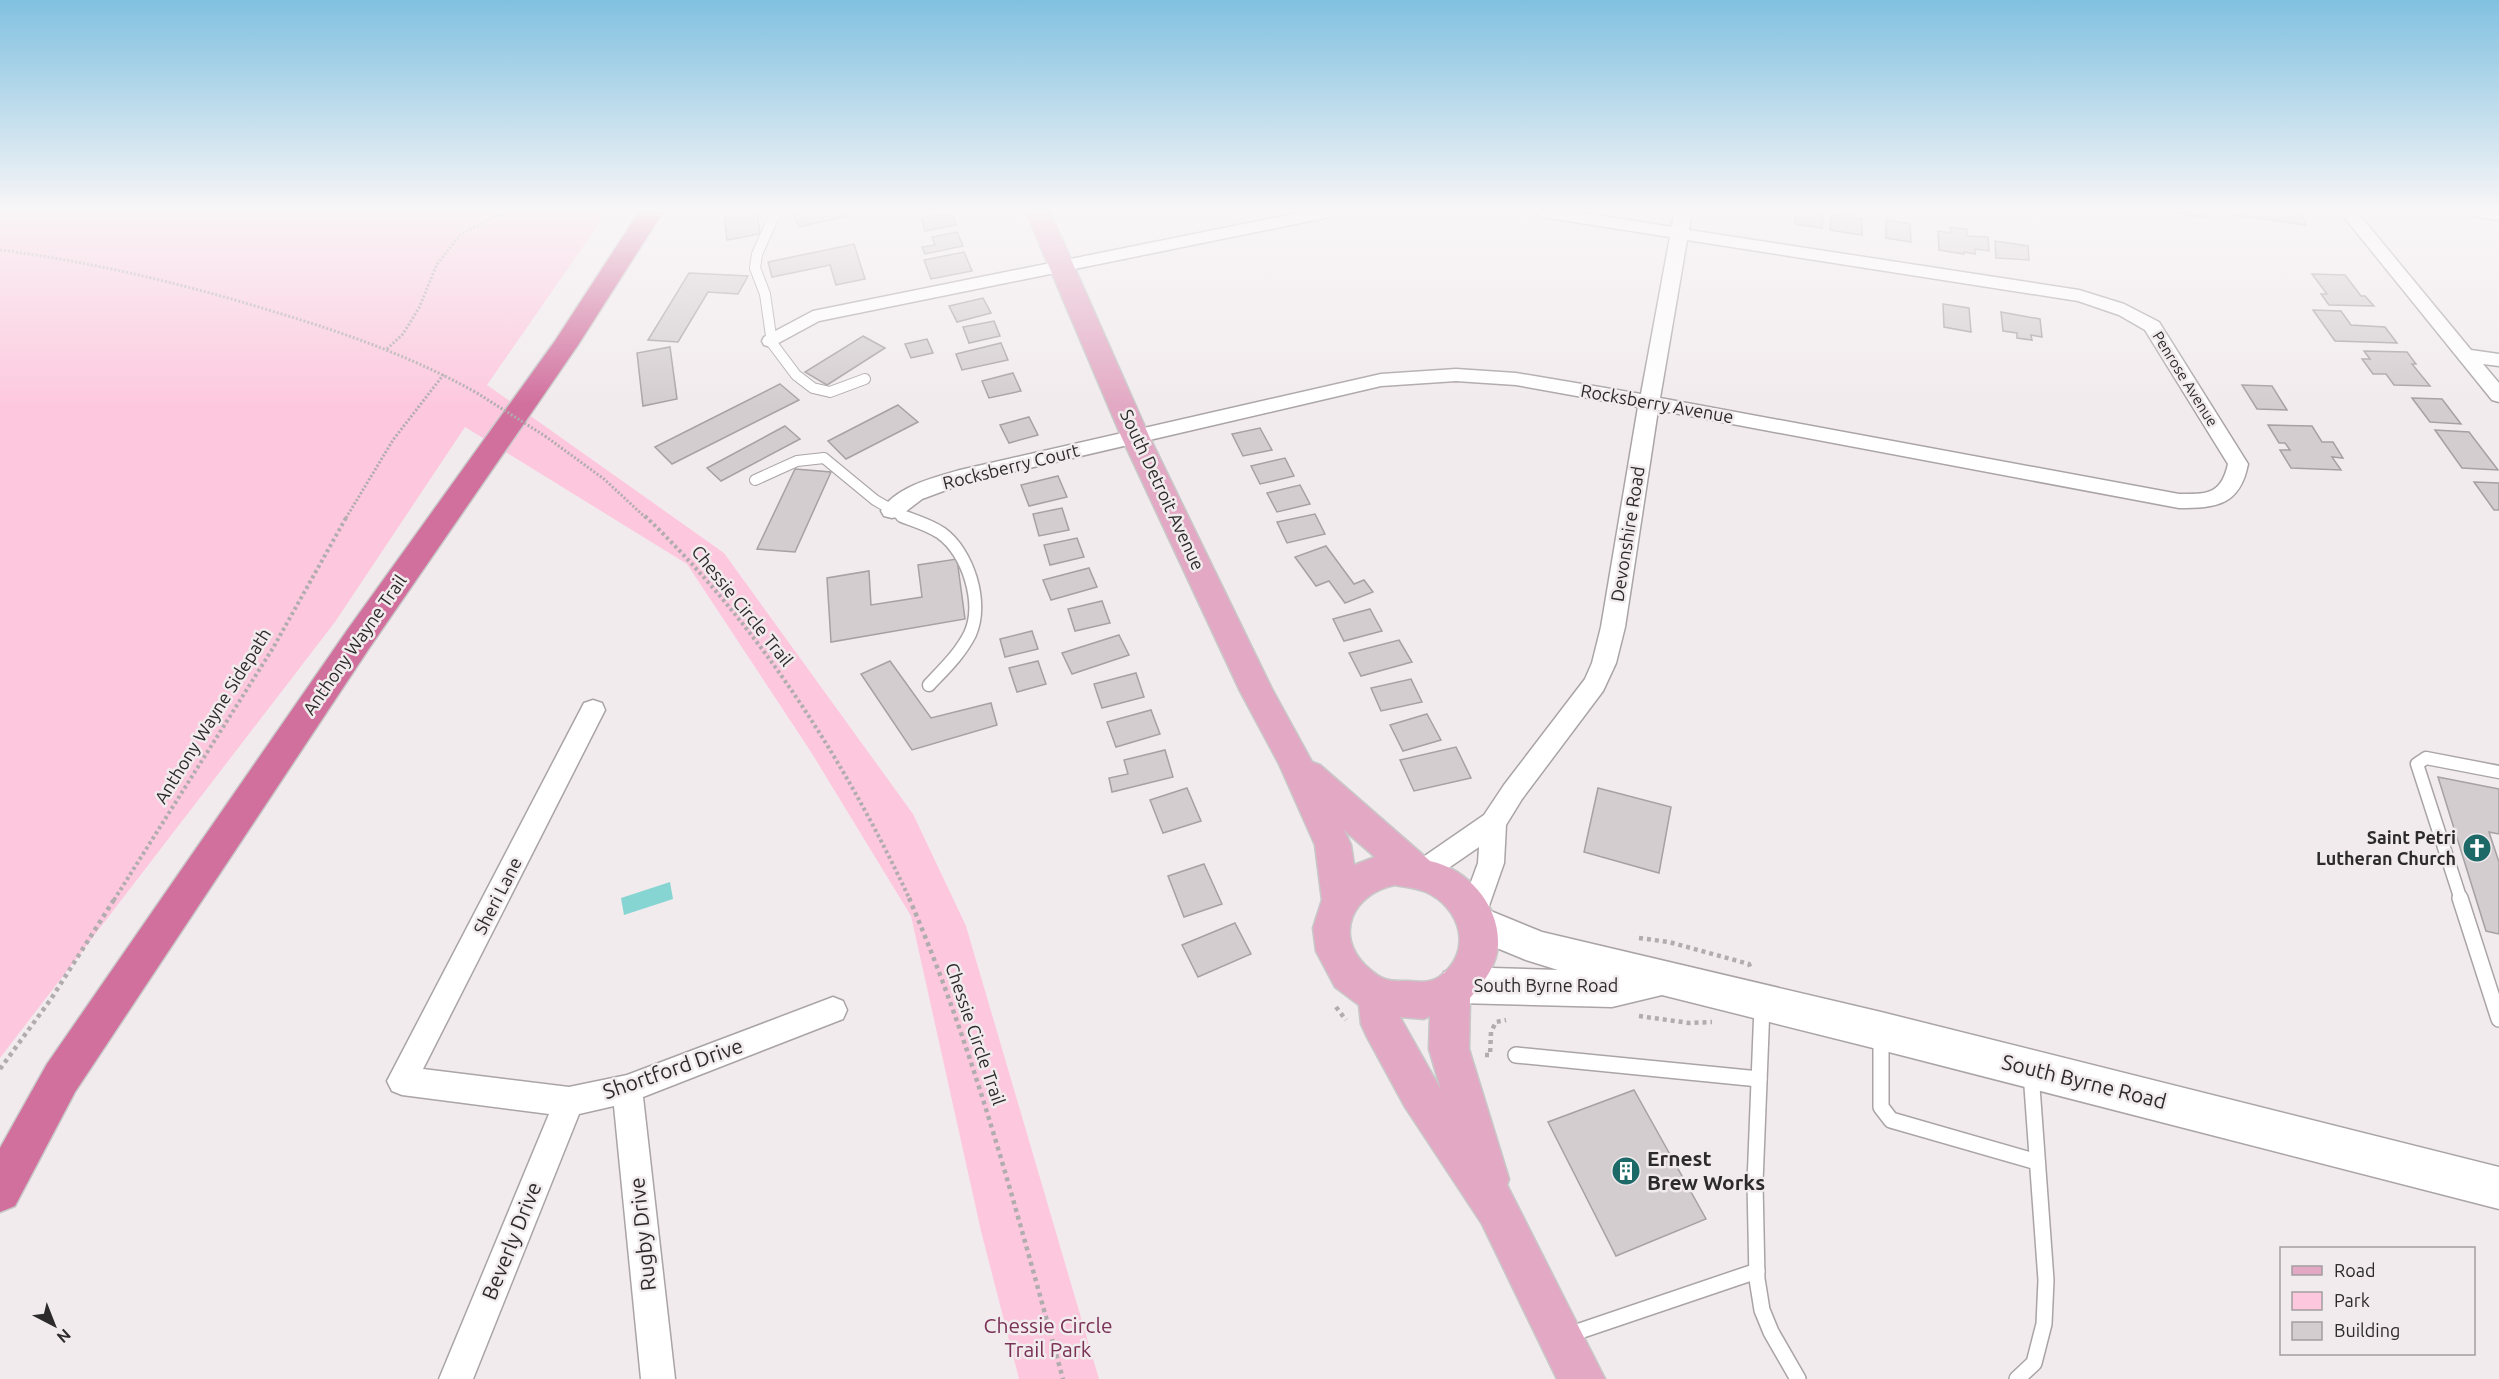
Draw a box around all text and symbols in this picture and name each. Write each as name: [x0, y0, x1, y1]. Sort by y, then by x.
street label: Penrose Avenue: [2149, 328, 2221, 429]
street label: Rocksberry Avenue: [1579, 380, 1735, 426]
street label: South Detroit Avenue: [1117, 406, 1209, 573]
street label: Rocksberry Court: [940, 439, 1081, 493]
street label: Devonshire Road: [1606, 465, 1648, 603]
street label: Chessie Circle Trail: [688, 541, 798, 670]
street label: Anthony Wayne Trail: [298, 571, 410, 718]
street label: Anthony Wayne Sidepath: [150, 624, 274, 807]
place label: Saint Petri Lutheran Church: [2316, 827, 2456, 868]
church icon: Saint Petri Lutheran Church: [2461, 832, 2493, 864]
street label: Sheri Lane: [469, 854, 525, 937]
street label: Chessie Circle Trail: [942, 960, 1010, 1108]
street label: South Byrne Road: [1474, 975, 1618, 995]
street label: Shortford Drive: [600, 1033, 746, 1103]
street label: South Byrne Road: [2000, 1049, 2169, 1113]
place label: Ernest Brew Works: [1647, 1146, 1765, 1194]
building icon: Ernest Brew Works: [1610, 1155, 1642, 1187]
street label: Rugby Drive: [624, 1176, 660, 1292]
street label: Beverly Drive: [477, 1178, 546, 1303]
legend: [2280, 1247, 2475, 1355]
text: Road: [2334, 1260, 2376, 1280]
text: Park: [2334, 1290, 2370, 1310]
north arrow: [24, 1295, 84, 1355]
park label: Chessie Circle Trail Park: [984, 1313, 1112, 1361]
text: Building: [2334, 1320, 2400, 1340]
text: N: [54, 1325, 74, 1347]

